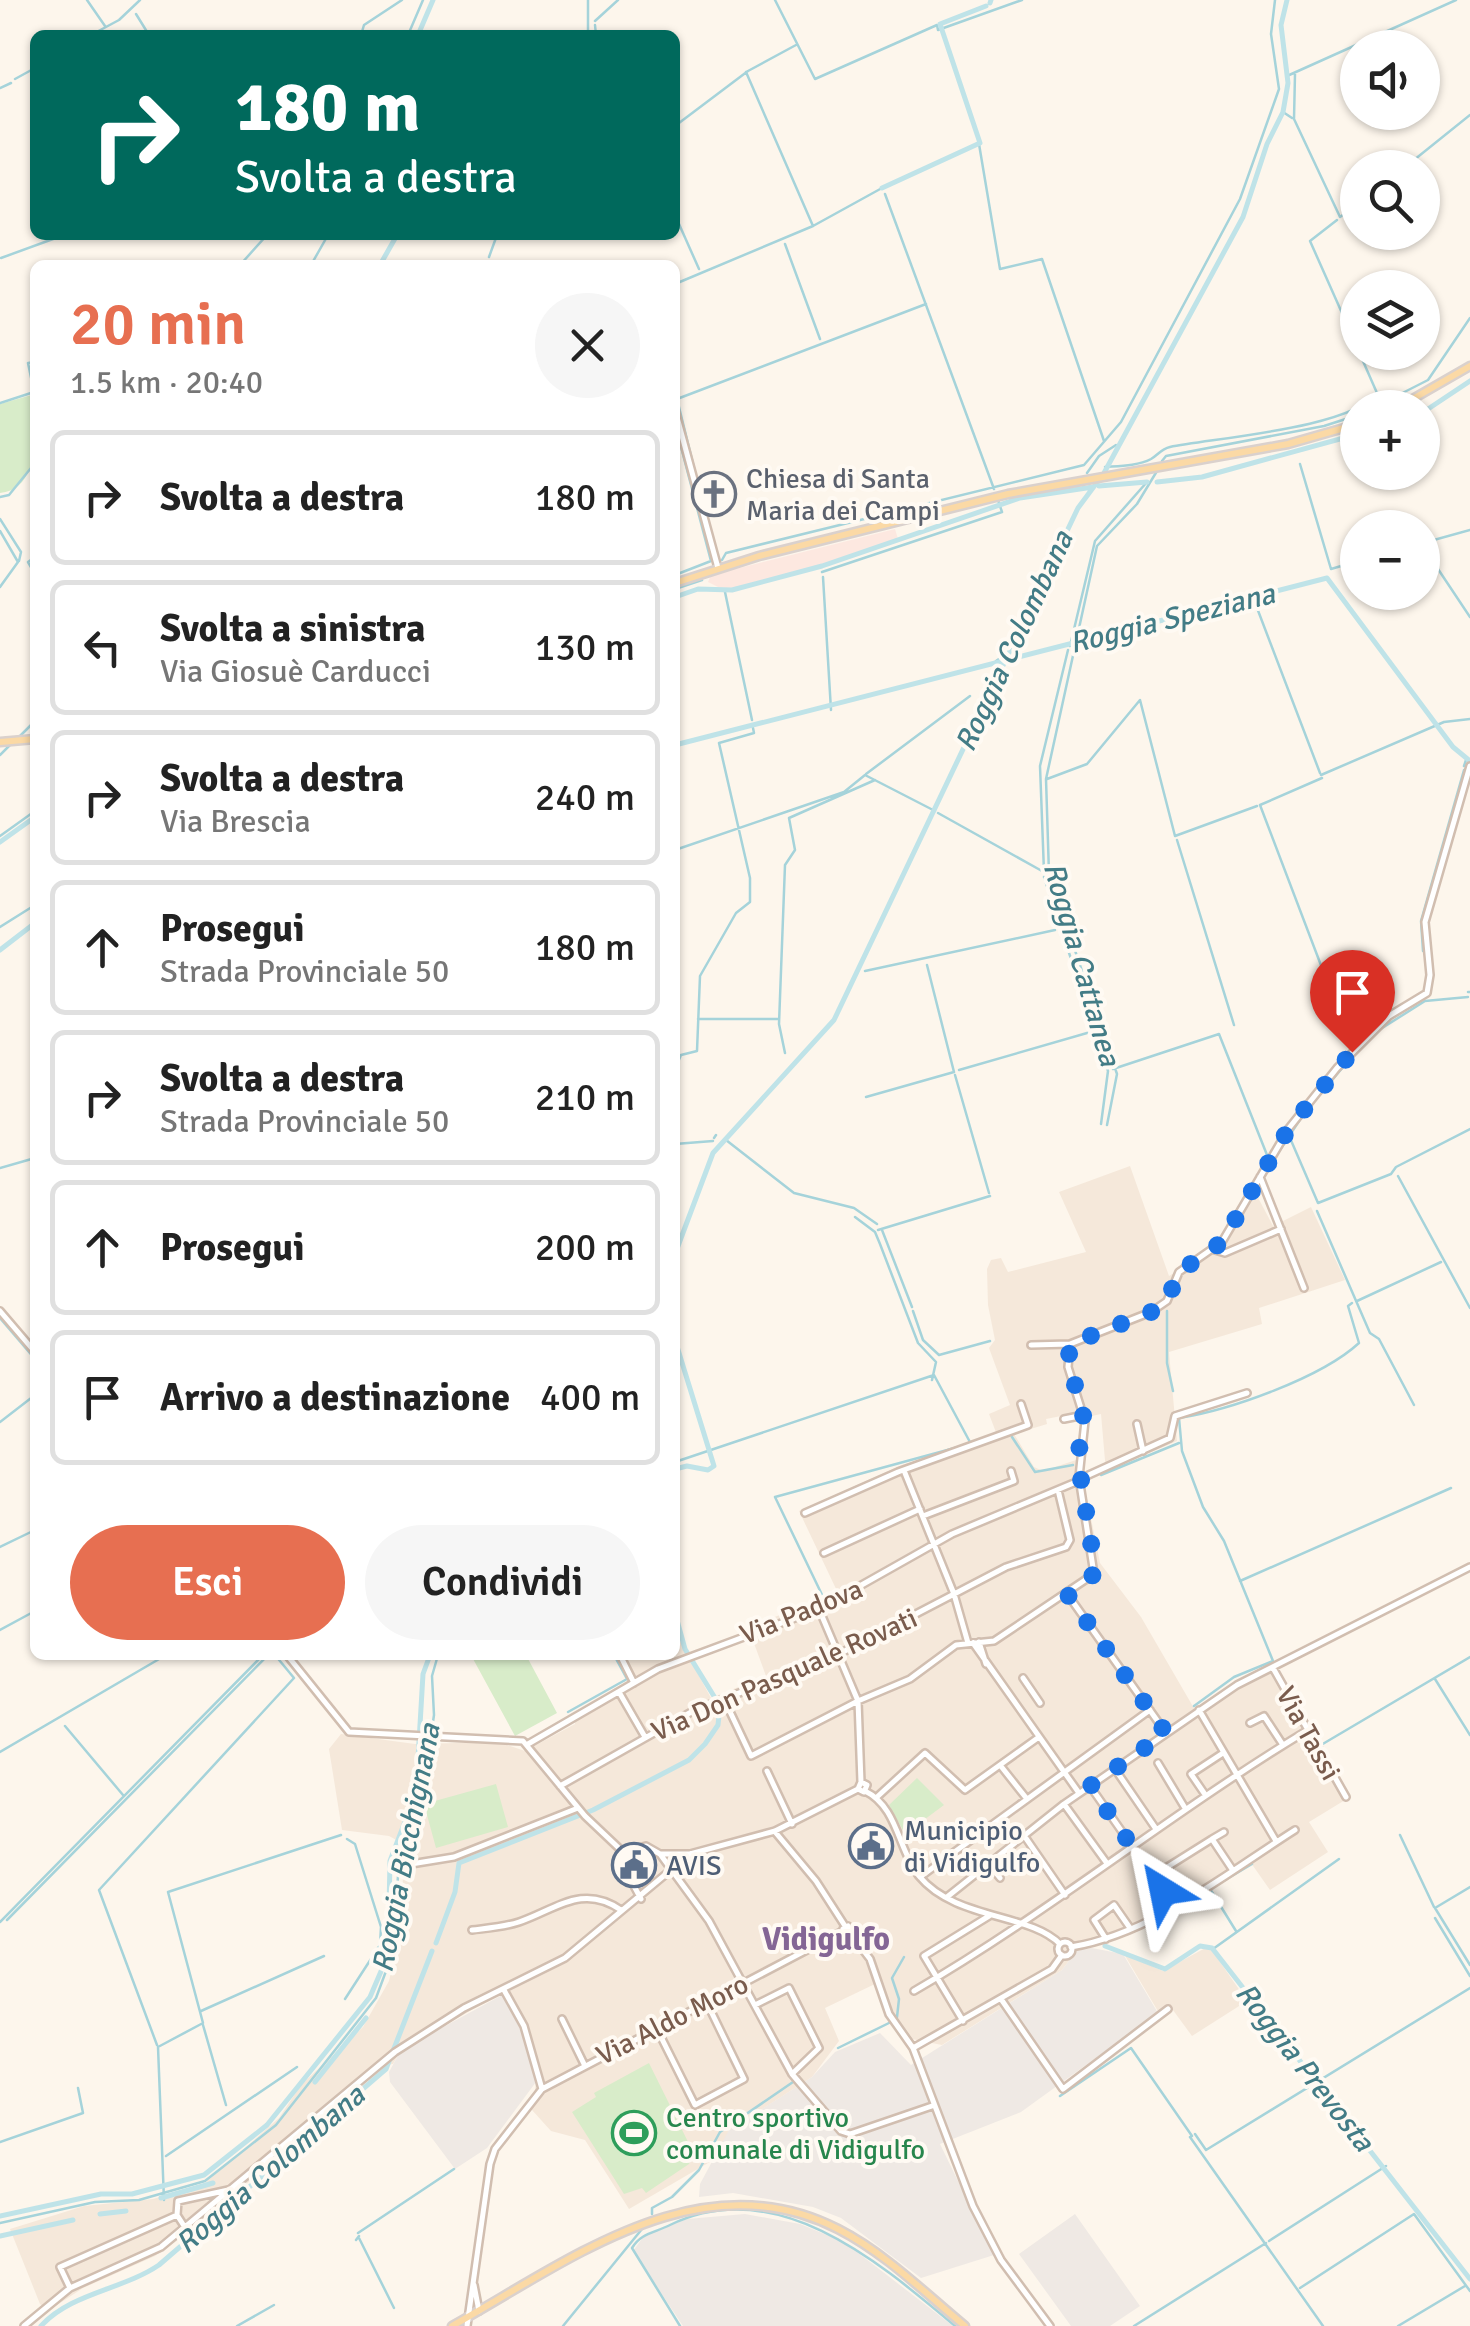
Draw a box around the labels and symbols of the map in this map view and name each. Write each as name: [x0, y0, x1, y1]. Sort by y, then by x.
place label: Chiesa di Santa Maria dei Campi: [746, 462, 940, 528]
church icon: Chiesa di Santa Maria dei Campi: [691, 471, 737, 517]
water label: Roggia Colombana: [947, 524, 1082, 757]
water label: Roggia Speziana: [1065, 575, 1280, 662]
water label: Roggia Cattanea: [1035, 858, 1129, 1071]
pin: [1310, 950, 1395, 1053]
street label: Via Padova: [735, 1572, 868, 1652]
street label: Via Don Pasquale Rovati: [646, 1601, 923, 1749]
street label: Via Tassi: [1269, 1681, 1348, 1786]
water label: Roggia Bicchignana: [364, 1720, 449, 1976]
place label: Municipio di Vidigulfo: [904, 1814, 1040, 1880]
public building icon: Municipio di Vidigulfo: [848, 1823, 894, 1869]
position arrow: [1111, 1839, 1215, 1943]
public building icon: AVIS: [611, 1842, 657, 1888]
place label: AVIS: [666, 1849, 722, 1883]
district label: Vidigulfo: [762, 1920, 890, 1959]
street label: Via Aldo Moro: [591, 1967, 754, 2073]
water label: Roggia Prevosta: [1227, 1975, 1382, 2160]
water label: Roggia Colombana: [168, 2077, 373, 2262]
place label: Centro sportivo comunale di Vidigulfo: [666, 2101, 925, 2167]
sports icon: Centro sportivo comunale di Vidigulfo: [611, 2110, 657, 2156]

